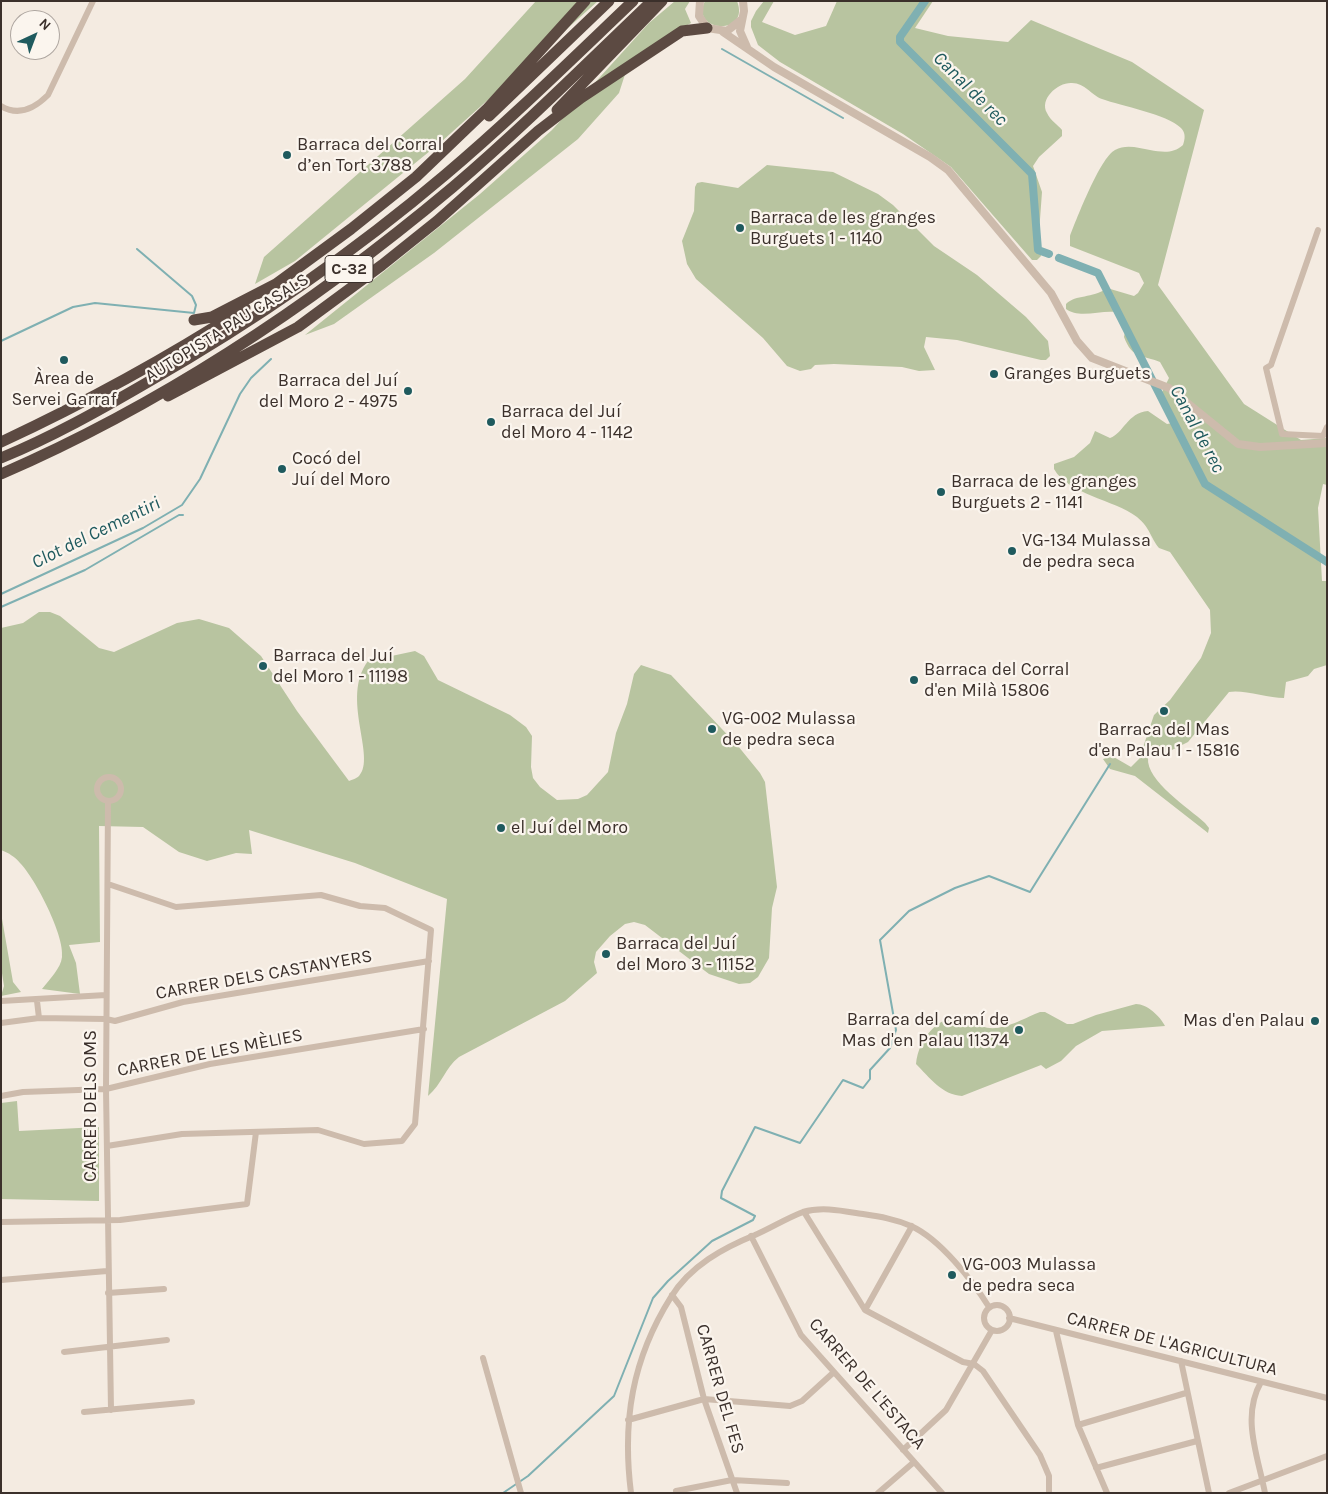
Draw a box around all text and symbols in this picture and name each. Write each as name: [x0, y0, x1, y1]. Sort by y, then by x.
north arrow: [10, 10, 60, 60]
text: N: [35, 15, 54, 34]
water label: Canal de rec: [928, 47, 1012, 131]
place label: Barraca del Corral d’en Tort 3788: [297, 134, 443, 176]
marker: Barraca del Corral d’en Tort 3788: [281, 149, 293, 161]
place label: Barraca de les granges Burguets 1 - 1140: [750, 207, 936, 250]
marker: Barraca de les granges Burguets 1 - 1140: [734, 222, 746, 234]
road number: C-32: [325, 255, 373, 282]
street label: AUTOPISTA PAU CASALS: [141, 269, 313, 387]
marker: Àrea de Servei Garraf: [58, 354, 70, 366]
place label: Granges Burguets: [1004, 363, 1151, 385]
place label: Àrea de Servei Garraf: [11, 368, 117, 410]
marker: Granges Burguets: [988, 368, 1000, 380]
place label: Barraca del Juí del Moro 2 - 4975: [259, 370, 398, 412]
water label: Canal de rec: [1164, 381, 1230, 477]
marker: Barraca del Juí del Moro 2 - 4975: [402, 385, 414, 397]
place label: Barraca del Juí del Moro 4 - 1142: [501, 401, 633, 444]
marker: Barraca del Juí del Moro 4 - 1142: [485, 416, 497, 428]
place label: Cocó del Juí del Moro: [292, 448, 390, 490]
marker: Cocó del Juí del Moro: [276, 463, 288, 475]
place label: Barraca de les granges Burguets 2 - 1141: [951, 471, 1137, 514]
marker: Barraca de les granges Burguets 2 - 1141: [935, 486, 947, 498]
water label: Clot del Cementiri: [28, 492, 164, 574]
place label: VG-134 Mulassa de pedra seca: [1022, 530, 1151, 572]
marker: VG-134 Mulassa de pedra seca: [1006, 545, 1018, 557]
place label: Barraca del Juí del Moro 1 - 11198: [273, 645, 408, 688]
place label: Barraca del Corral d'en Milà 15806: [924, 659, 1070, 702]
marker: Barraca del Juí del Moro 1 - 11198: [257, 660, 269, 672]
marker: Barraca del Corral d'en Milà 15806: [908, 674, 920, 686]
marker: Barraca del Mas d'en Palau 1 - 15816: [1158, 705, 1170, 717]
place label: VG-002 Mulassa de pedra seca: [722, 708, 856, 751]
place label: Barraca del Mas d'en Palau 1 - 15816: [1088, 719, 1240, 762]
marker: VG-002 Mulassa de pedra seca: [706, 723, 718, 735]
place label: el Juí del Moro: [511, 817, 628, 839]
marker: el Juí del Moro: [495, 822, 507, 834]
place label: Barraca del Juí del Moro 3 - 11152: [616, 933, 755, 976]
street label: CARRER DELS CASTANYERS: [154, 945, 374, 1005]
marker: Barraca del Juí del Moro 3 - 11152: [600, 948, 612, 960]
place label: Barraca del camí de Mas d'en Palau 11374: [842, 1009, 1009, 1052]
place label: Mas d'en Palau: [1183, 1010, 1305, 1032]
marker: Mas d'en Palau: [1309, 1015, 1321, 1027]
street label: CARRER DE LES MÈLIES: [115, 1024, 305, 1082]
marker: Barraca del camí de Mas d'en Palau 11374: [1013, 1024, 1025, 1036]
street label: CARRER DELS OMS: [80, 1030, 102, 1182]
place label: VG-003 Mulassa de pedra seca: [962, 1254, 1096, 1296]
marker: VG-003 Mulassa de pedra seca: [946, 1269, 958, 1281]
street label: CARRER DE L'AGRICULTURA: [1064, 1307, 1280, 1381]
street label: CARRER DE L'ESTACA: [804, 1314, 930, 1454]
street label: CARRER DEL FES: [691, 1322, 749, 1456]

